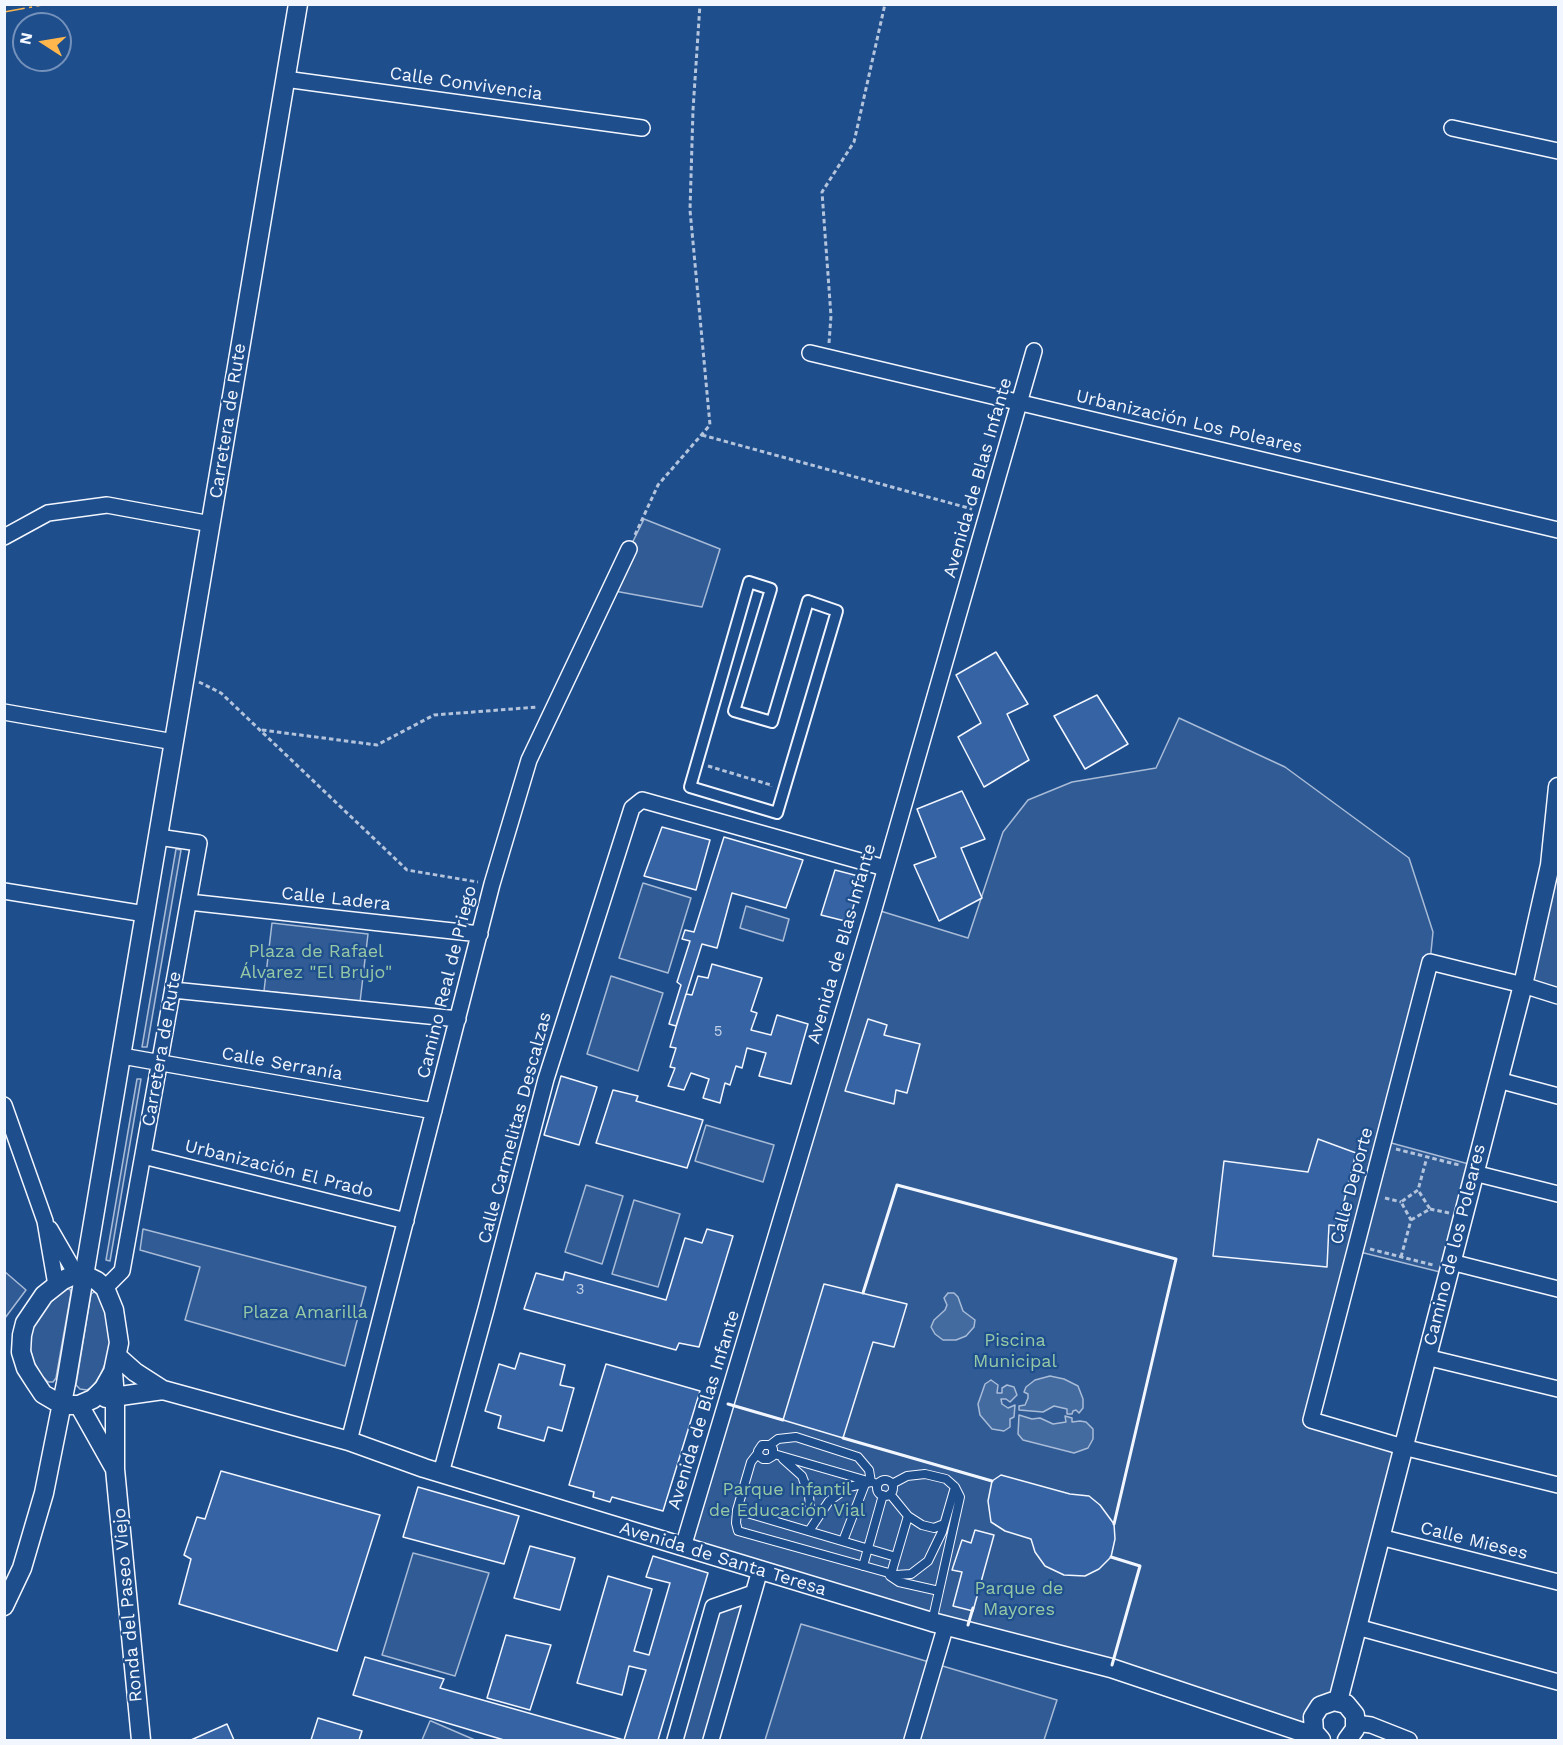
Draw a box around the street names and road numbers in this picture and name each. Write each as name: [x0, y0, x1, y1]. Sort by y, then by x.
street label: Calle Convivencia: [388, 63, 544, 105]
street label: Carretera de Rute: [205, 342, 251, 500]
street label: Avenida de Blas Infante: [939, 375, 1017, 581]
street label: Urbanización Los Poleares: [1074, 385, 1304, 459]
street label: Avenida de Blas Infante: [803, 841, 881, 1047]
street label: Calle Ladera: [280, 883, 392, 915]
street label: Camino Real de Priego: [413, 883, 481, 1081]
street label: Carretera de Rute: [138, 970, 186, 1128]
street label: Calle Carmelitas Descalzas: [474, 1010, 556, 1246]
street label: Calle Serranía: [220, 1043, 344, 1085]
street label: Calle Deporte: [1326, 1125, 1378, 1247]
street label: Urbanización El Prado: [182, 1135, 376, 1203]
street label: Camino de los Poleares: [1419, 1142, 1491, 1348]
street label: Avenida de Blas Infante: [663, 1308, 745, 1512]
street label: Ronda del Paseo Viejo: [109, 1507, 147, 1703]
street label: Avenida de Santa Teresa: [617, 1517, 829, 1601]
street label: Calle Mieses: [1418, 1517, 1530, 1565]

